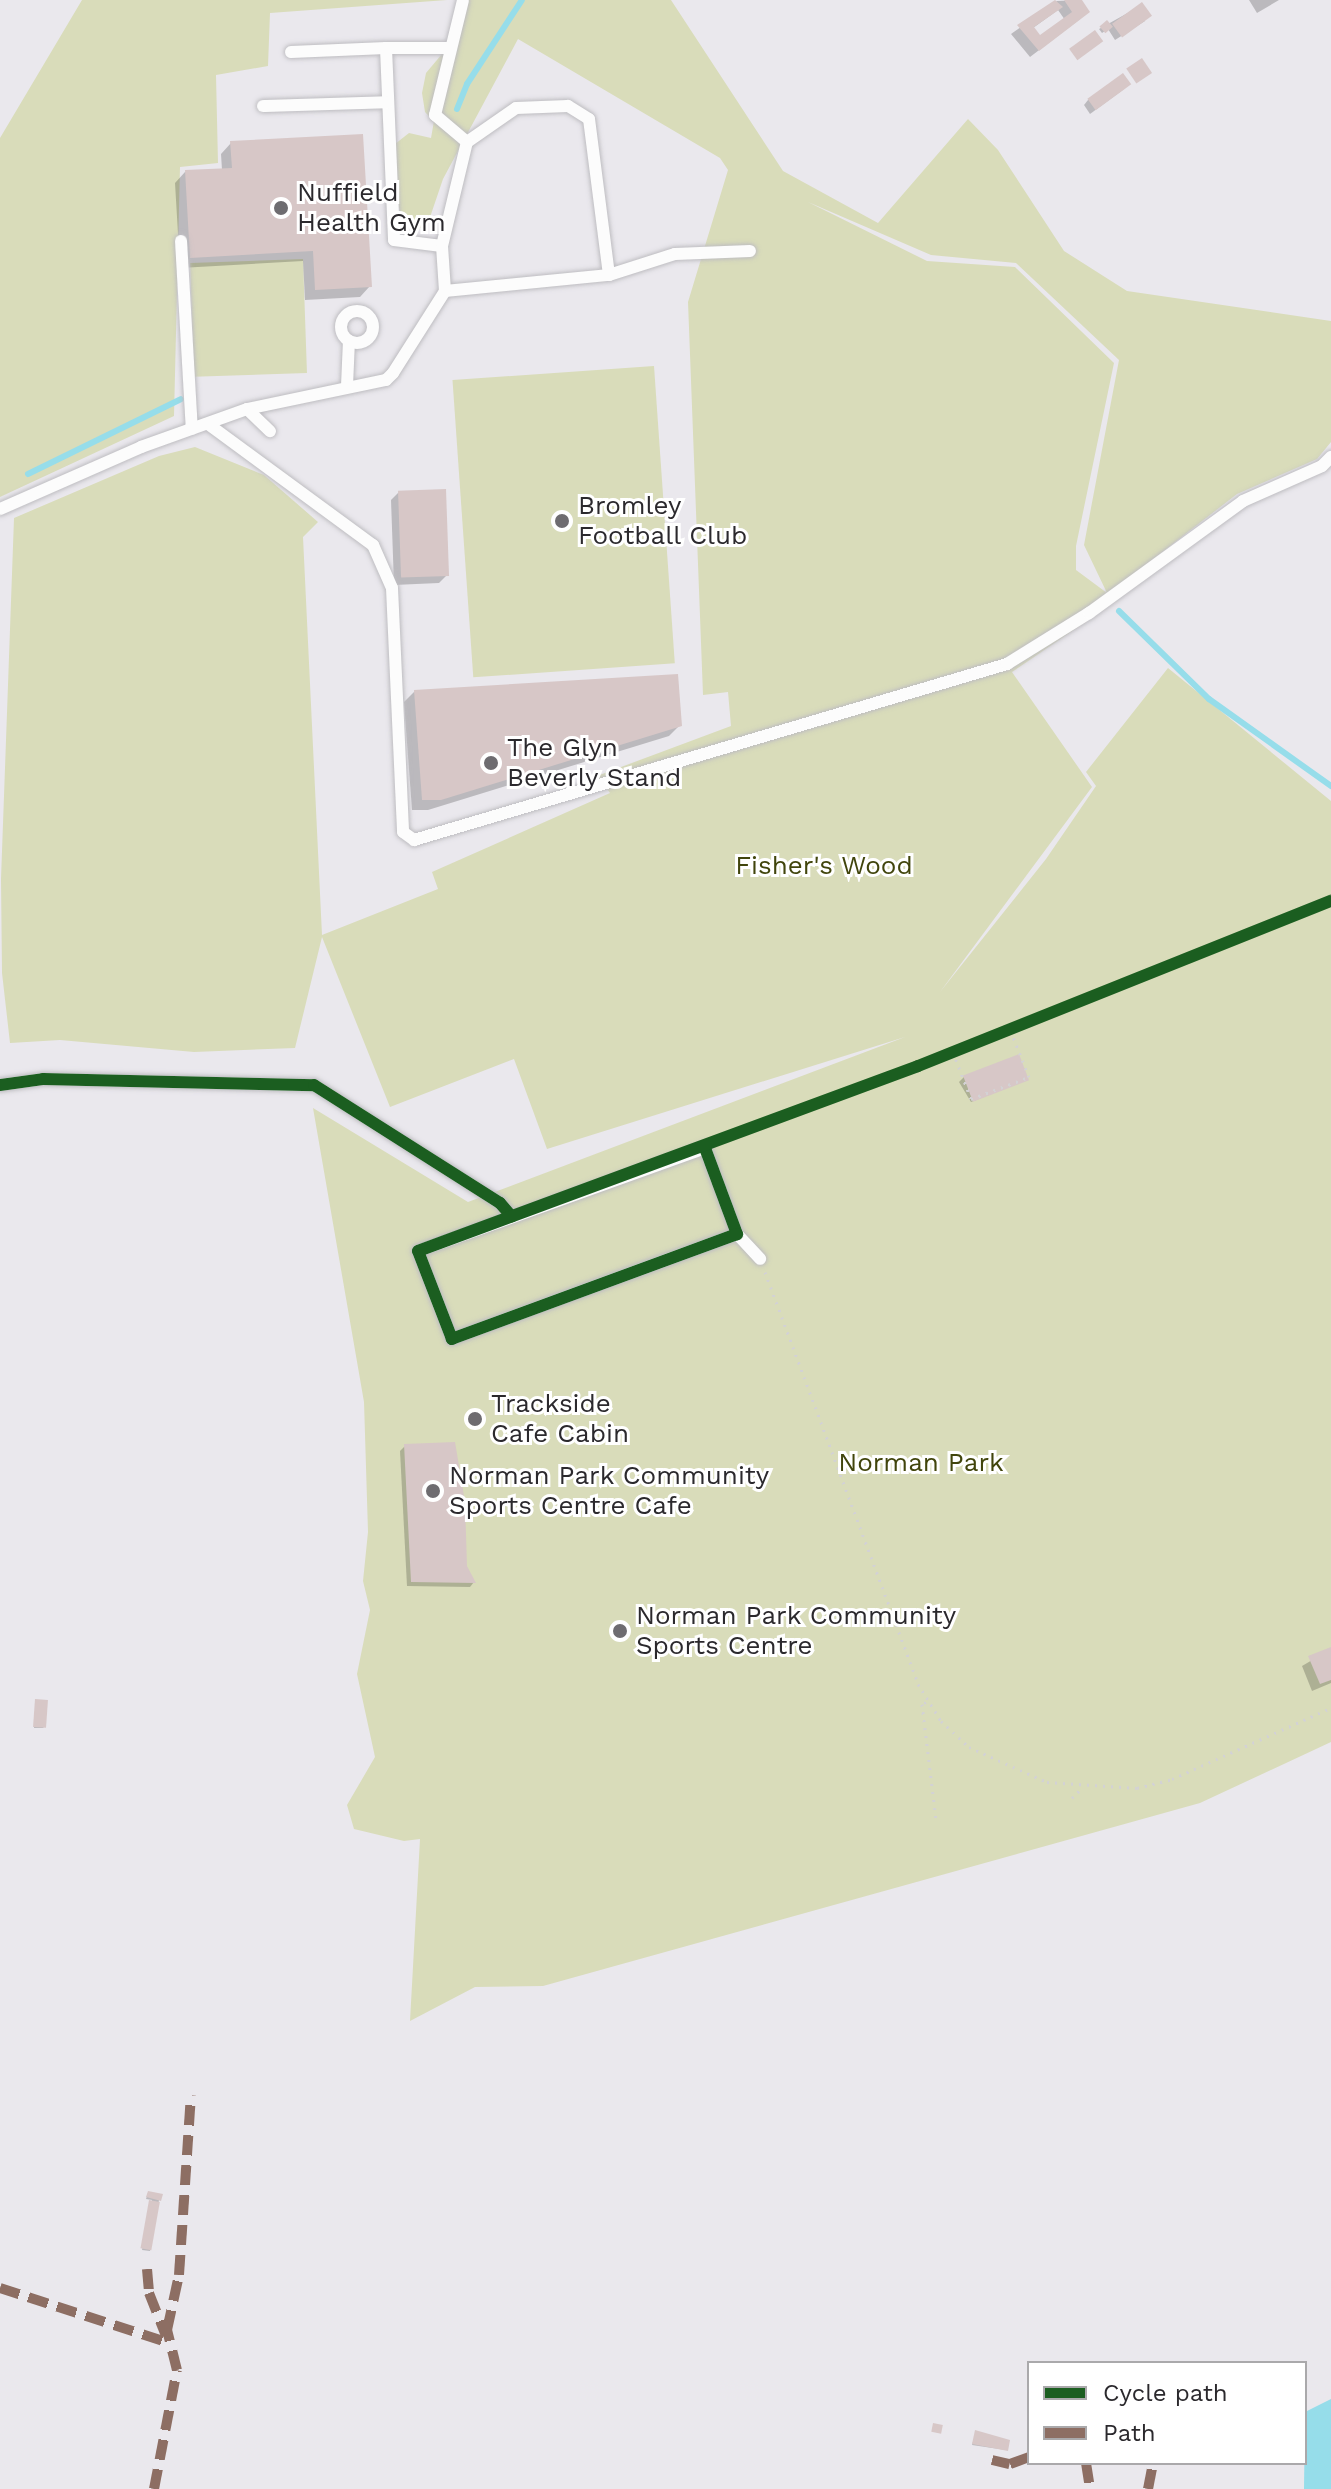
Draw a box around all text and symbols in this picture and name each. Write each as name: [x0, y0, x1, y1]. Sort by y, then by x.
place label: Nuffield Health Gym: [297, 177, 446, 238]
marker: Nuffield Health Gym: [272, 199, 290, 217]
place label: Bromley Football Club: [578, 490, 748, 552]
marker: Bromley Football Club: [553, 512, 571, 530]
place label: The Glyn Beverly Stand: [507, 732, 682, 794]
marker: The Glyn Beverly Stand: [482, 754, 500, 772]
park label: Fisher's Wood: [735, 850, 913, 882]
place label: Trackside Cafe Cabin: [491, 1388, 629, 1450]
marker: Trackside Cafe Cabin: [466, 1410, 484, 1428]
park label: Norman Park: [838, 1447, 1004, 1479]
place label: Norman Park Community Sports Centre Cafe: [449, 1460, 770, 1522]
marker: Norman Park Community Sports Centre Cafe: [424, 1482, 442, 1500]
place label: Norman Park Community Sports Centre: [636, 1600, 957, 1662]
marker: Norman Park Community Sports Centre: [611, 1622, 629, 1640]
legend: [1027, 2361, 1307, 2465]
text: Cycle path: [1103, 2379, 1228, 2407]
text: Path: [1103, 2419, 1156, 2447]

